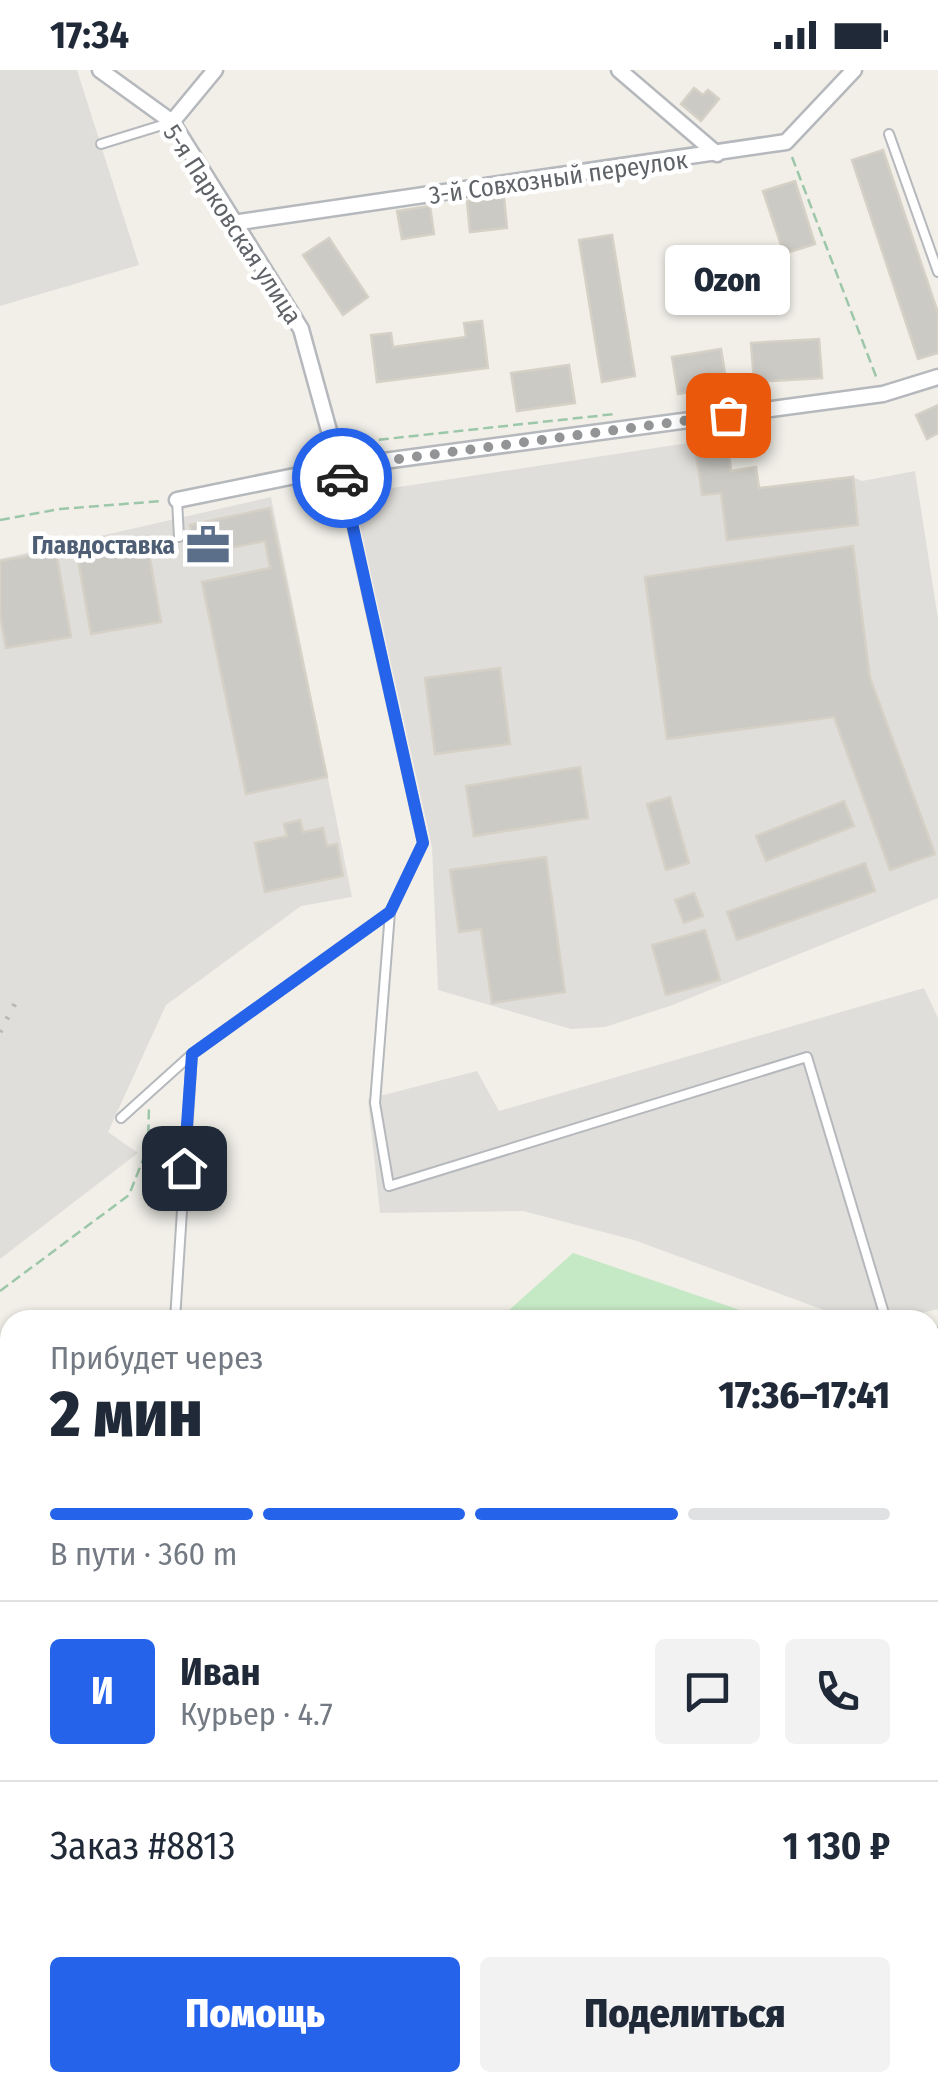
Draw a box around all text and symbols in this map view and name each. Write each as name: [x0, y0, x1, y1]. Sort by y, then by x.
text: 17:34: [50, 12, 129, 58]
street label: 5-я Парковская улица: [157, 119, 308, 330]
street label: 3-й Совхозный переулок: [427, 145, 690, 211]
callout: Ozon: [666, 245, 790, 315]
text: Ozon: [694, 261, 761, 299]
pin: [686, 373, 771, 458]
icon: bag: [701, 388, 756, 443]
courier: [292, 428, 392, 528]
icon: car: [315, 451, 370, 506]
office icon: Главдоставка: [184, 521, 232, 569]
place label: Главдоставка: [32, 531, 175, 561]
pin: [142, 1126, 227, 1211]
icon: home: [157, 1141, 212, 1196]
text: Прибудет через: [50, 1339, 263, 1377]
text: 17:36–17:41: [719, 1372, 890, 1418]
text: 2 мин: [50, 1375, 203, 1453]
text: В пути · 360 m: [50, 1535, 237, 1573]
button: chat: [655, 1639, 760, 1744]
button: phone: [785, 1639, 890, 1744]
text: Иван: [180, 1649, 261, 1695]
text: И: [91, 1668, 114, 1714]
text: Курьер · 4.7: [180, 1695, 333, 1733]
text: Заказ #8813: [50, 1823, 235, 1869]
text: 1 130 ₽: [783, 1823, 890, 1869]
button: Помощь: [50, 1957, 460, 2072]
button: Поделиться: [480, 1957, 890, 2072]

